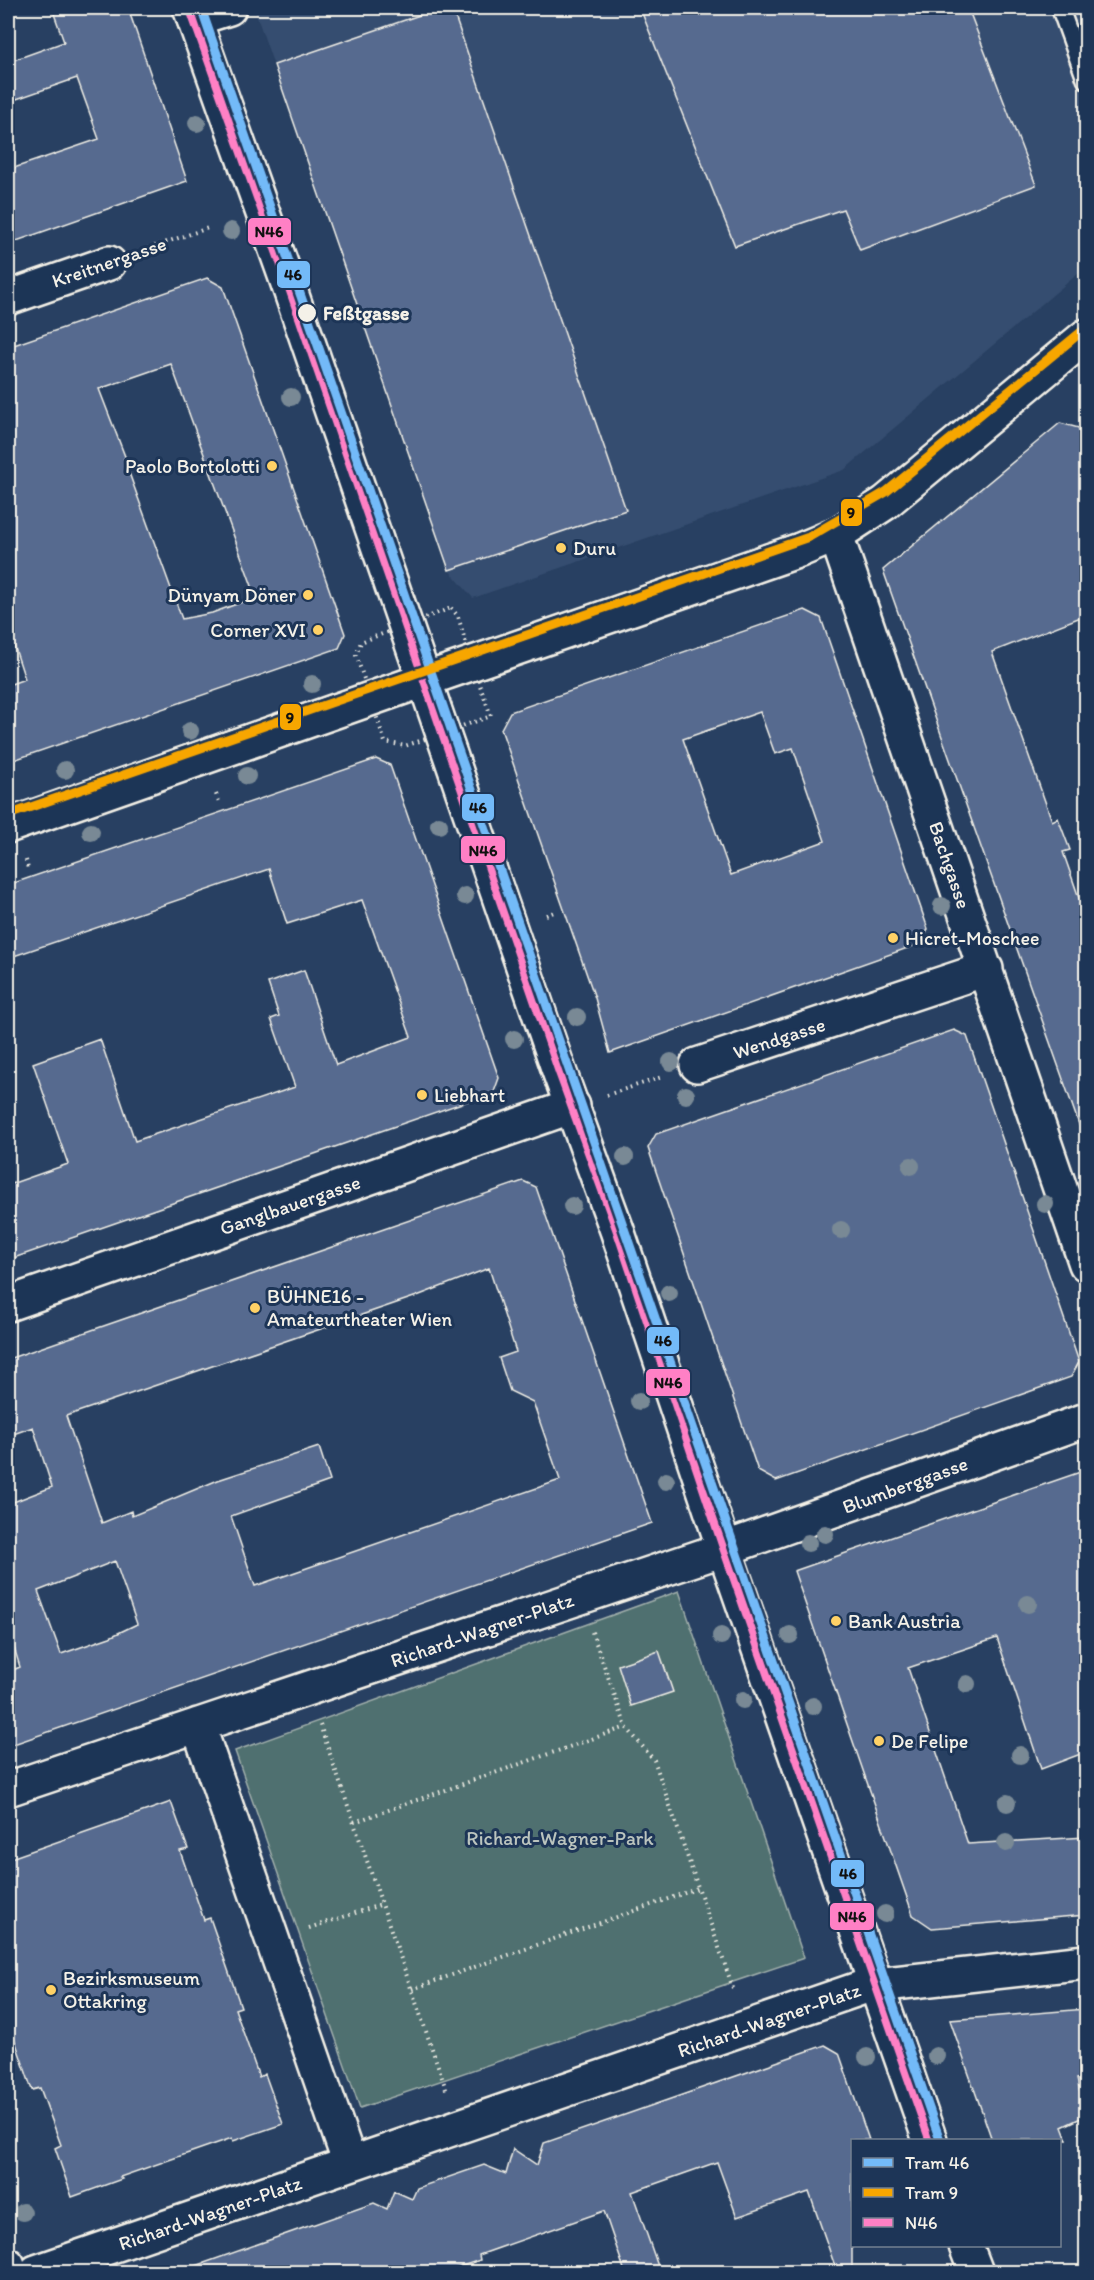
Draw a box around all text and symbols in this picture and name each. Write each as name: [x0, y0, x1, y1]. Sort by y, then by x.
line badge: N46: [247, 217, 292, 246]
text: N46: [255, 222, 284, 241]
street label: Kreitnergasse: [49, 231, 169, 293]
line badge: 46: [276, 260, 311, 289]
text: 46: [284, 265, 303, 284]
place label: Feßtgasse: [323, 301, 410, 326]
marker: Feßtgasse: [296, 302, 318, 324]
place label: Paolo Bortolotti: [125, 454, 260, 478]
marker: Paolo Bortolotti: [265, 459, 279, 473]
line badge: 9: [840, 498, 863, 527]
text: 9: [847, 503, 855, 522]
place label: Duru: [573, 536, 616, 560]
marker: Duru: [554, 541, 568, 555]
place label: Dünyam Döner: [167, 583, 296, 607]
marker: Dünyam Döner: [301, 588, 315, 602]
place label: Corner XVI: [210, 618, 306, 642]
marker: Corner XVI: [311, 623, 325, 637]
line badge: 9: [279, 703, 302, 731]
text: 9: [286, 708, 294, 727]
line badge: 46: [461, 793, 495, 822]
text: 46: [469, 798, 488, 817]
street label: Bachgasse: [924, 818, 976, 912]
line badge: N46: [460, 835, 506, 864]
text: N46: [469, 841, 498, 860]
place label: Hicret-Moschee: [905, 926, 1039, 950]
marker: Hicret-Moschee: [886, 931, 900, 945]
street label: Wendgasse: [730, 1012, 828, 1064]
place label: Liebhart: [434, 1083, 505, 1107]
marker: Liebhart: [415, 1088, 429, 1102]
street label: Ganglbauergasse: [216, 1170, 364, 1240]
place label: BÜHNE16 - Amateurtheater Wien: [267, 1284, 453, 1331]
marker: BÜHNE16 - Amateurtheater Wien: [248, 1301, 262, 1315]
line badge: 46: [646, 1326, 680, 1355]
text: 46: [654, 1331, 673, 1350]
line badge: N46: [645, 1368, 691, 1397]
text: N46: [654, 1373, 683, 1392]
street label: Blumberggasse: [839, 1451, 971, 1519]
street label: Richard-Wagner-Platz: [387, 1587, 577, 1673]
place label: Bank Austria: [848, 1609, 961, 1633]
marker: Bank Austria: [829, 1614, 843, 1628]
place label: De Felipe: [891, 1729, 968, 1753]
marker: De Felipe: [872, 1734, 886, 1748]
park label: Richard-Wagner-Park: [466, 1826, 654, 1850]
line badge: 46: [830, 1859, 865, 1888]
text: 46: [839, 1864, 858, 1883]
line badge: N46: [829, 1902, 875, 1931]
text: N46: [838, 1907, 867, 1926]
place label: Bezirksmuseum Ottakring: [63, 1966, 200, 2013]
street label: Richard-Wagner-Platz: [674, 1977, 864, 2063]
marker: Bezirksmuseum Ottakring: [44, 1983, 58, 1997]
legend: [851, 2139, 1061, 2247]
text: Tram 46: [905, 2152, 969, 2174]
street label: Richard-Wagner-Platz: [115, 2170, 305, 2256]
text: Tram 9: [905, 2182, 958, 2204]
text: N46: [905, 2212, 938, 2234]

